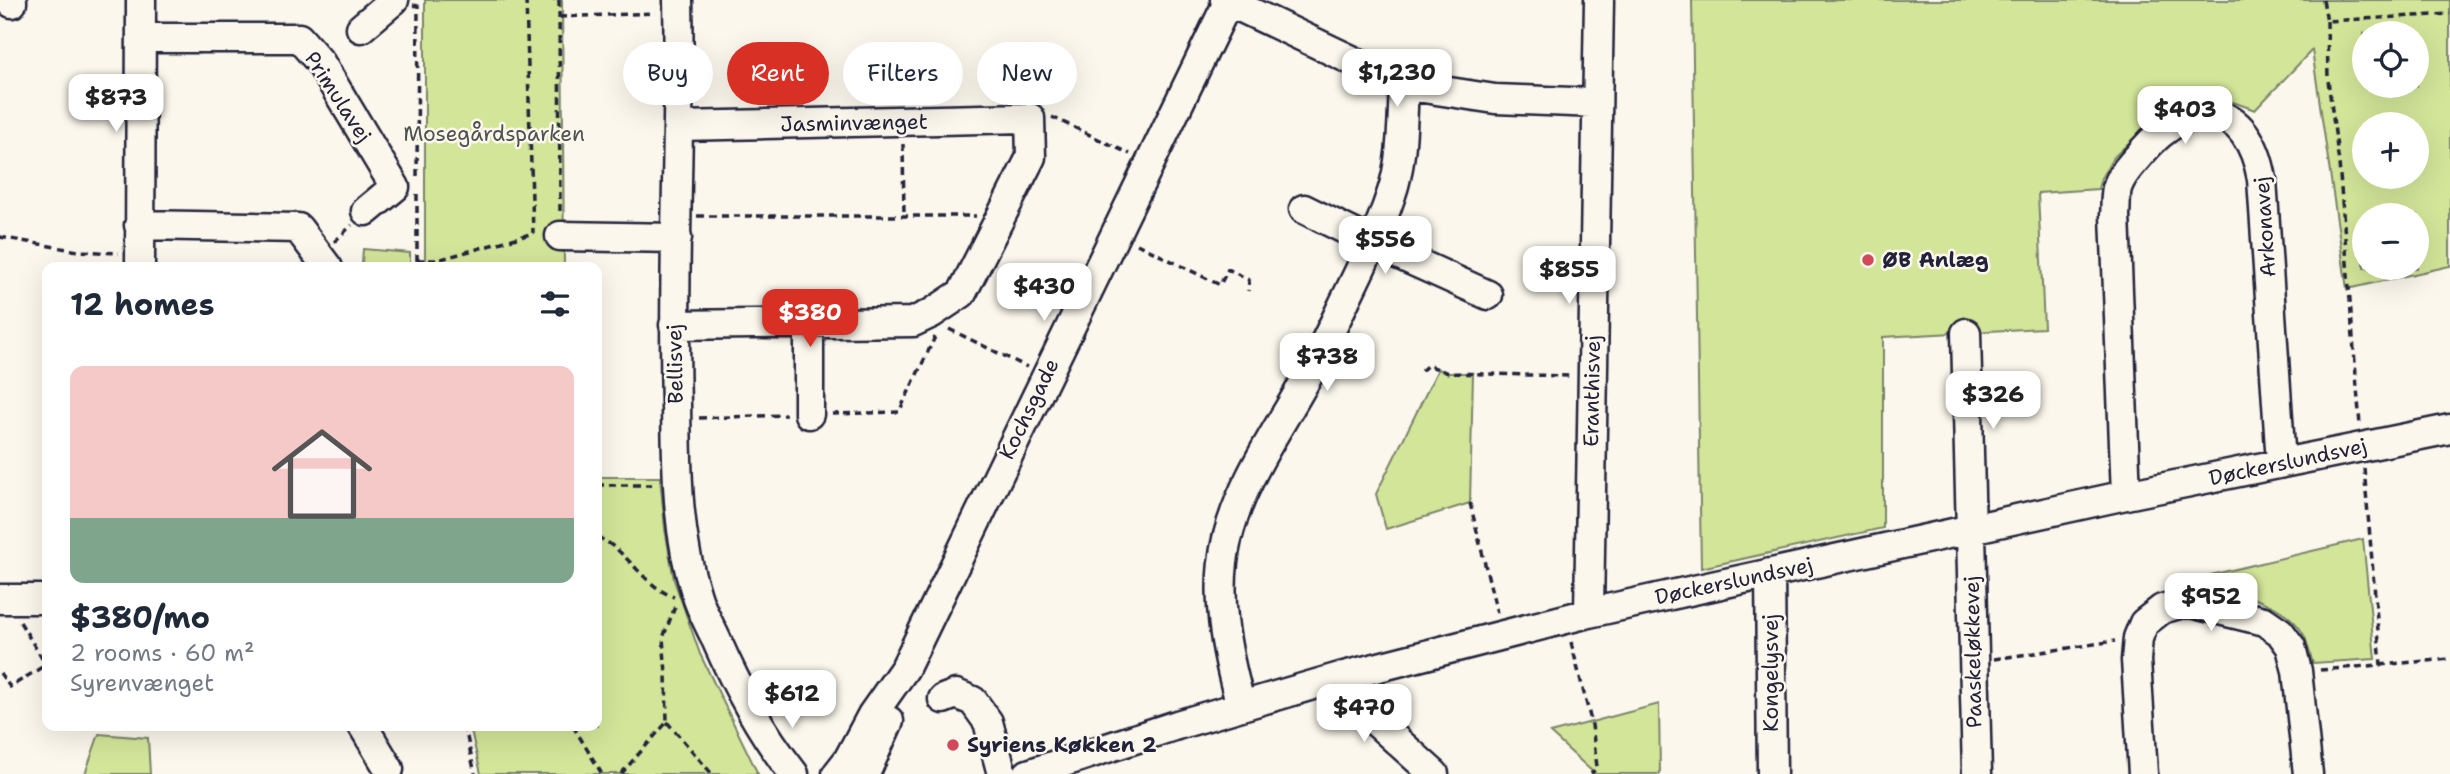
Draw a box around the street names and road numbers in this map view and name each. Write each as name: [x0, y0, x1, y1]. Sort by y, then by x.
street label: Primulavej: [298, 46, 378, 148]
street label: Jasminvænget: [780, 108, 928, 138]
street label: Arkonavej: [2248, 176, 2282, 278]
street label: Bellisvej: [660, 324, 690, 404]
street label: Eranthisvej: [1577, 335, 1607, 447]
street label: Kochsgade: [993, 354, 1065, 464]
street label: Døckerslundsvej: [2207, 432, 2369, 492]
street label: Døckerslundsvej: [1653, 551, 1815, 611]
street label: Paaskeløkkevej: [1958, 576, 1988, 728]
street label: Kongelysvej: [1757, 614, 1785, 732]

